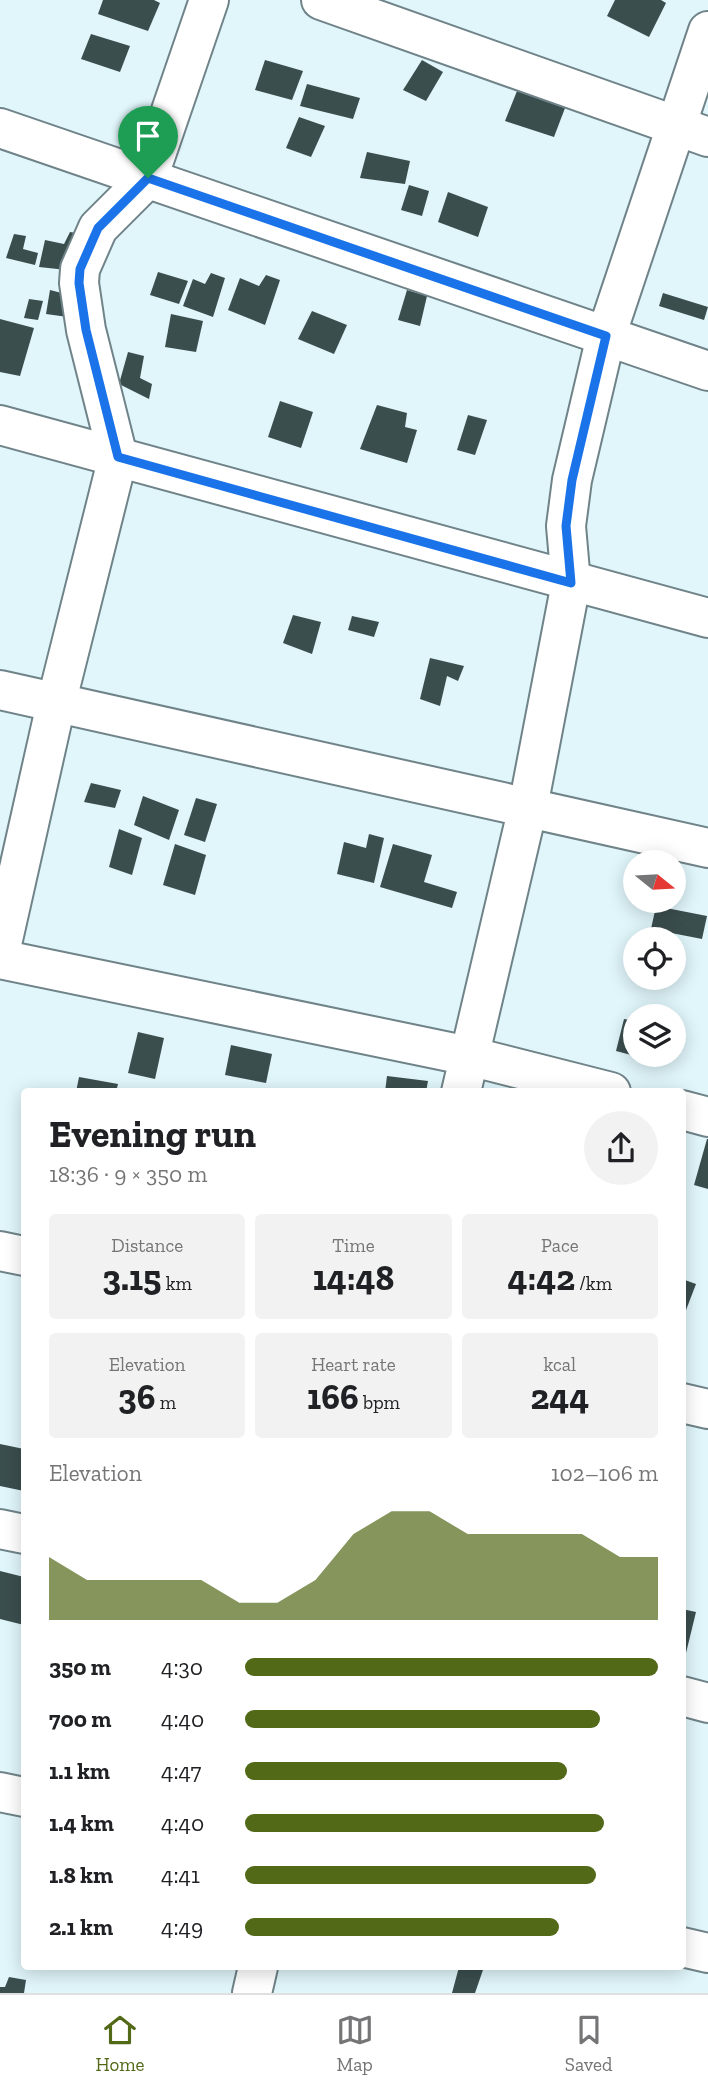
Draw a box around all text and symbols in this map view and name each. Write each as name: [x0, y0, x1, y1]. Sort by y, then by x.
pin: [118, 106, 178, 178]
icon: arrive: [129, 117, 167, 155]
north arrow: [623, 850, 686, 914]
map controls: [623, 850, 686, 1067]
button: locate: [623, 927, 686, 990]
button: layers: [623, 1004, 686, 1067]
text: Evening run: [49, 1111, 256, 1157]
button: share: [584, 1111, 658, 1185]
text: 18:36 · 9 × 350 m: [49, 1160, 207, 1188]
text: Distance: [111, 1234, 183, 1257]
text: Time: [332, 1234, 375, 1257]
text: Pace: [541, 1234, 579, 1257]
text: 3.15: [102, 1257, 161, 1299]
text: 14:48: [313, 1257, 394, 1299]
text: 4:42: [508, 1257, 575, 1299]
text: km: [161, 1272, 192, 1295]
text: /km: [575, 1272, 612, 1295]
text: Elevation: [109, 1353, 186, 1376]
text: Heart rate: [311, 1353, 396, 1376]
text: kcal: [544, 1353, 576, 1376]
text: 36: [118, 1376, 156, 1418]
text: 166: [307, 1376, 359, 1418]
text: 244: [530, 1376, 589, 1418]
text: m: [156, 1391, 176, 1414]
text: bpm: [359, 1391, 400, 1414]
text: Elevation: [49, 1459, 142, 1487]
text: 102–106 m: [551, 1459, 658, 1487]
text: 350 m: [49, 1653, 111, 1681]
text: 4:30: [161, 1653, 203, 1681]
text: 700 m: [49, 1705, 111, 1733]
text: 4:40: [161, 1705, 204, 1733]
text: 1.1 km: [49, 1757, 110, 1785]
text: 4:47: [161, 1757, 201, 1785]
text: 1.4 km: [49, 1809, 114, 1837]
text: 4:40: [161, 1809, 204, 1837]
text: 1.8 km: [49, 1861, 113, 1889]
text: 4:41: [161, 1861, 200, 1889]
text: 2.1 km: [49, 1913, 113, 1941]
text: 4:49: [161, 1913, 203, 1941]
tab: Home: [96, 2011, 145, 2076]
tab: Map: [336, 2011, 374, 2076]
tab: Saved: [565, 2011, 612, 2076]

